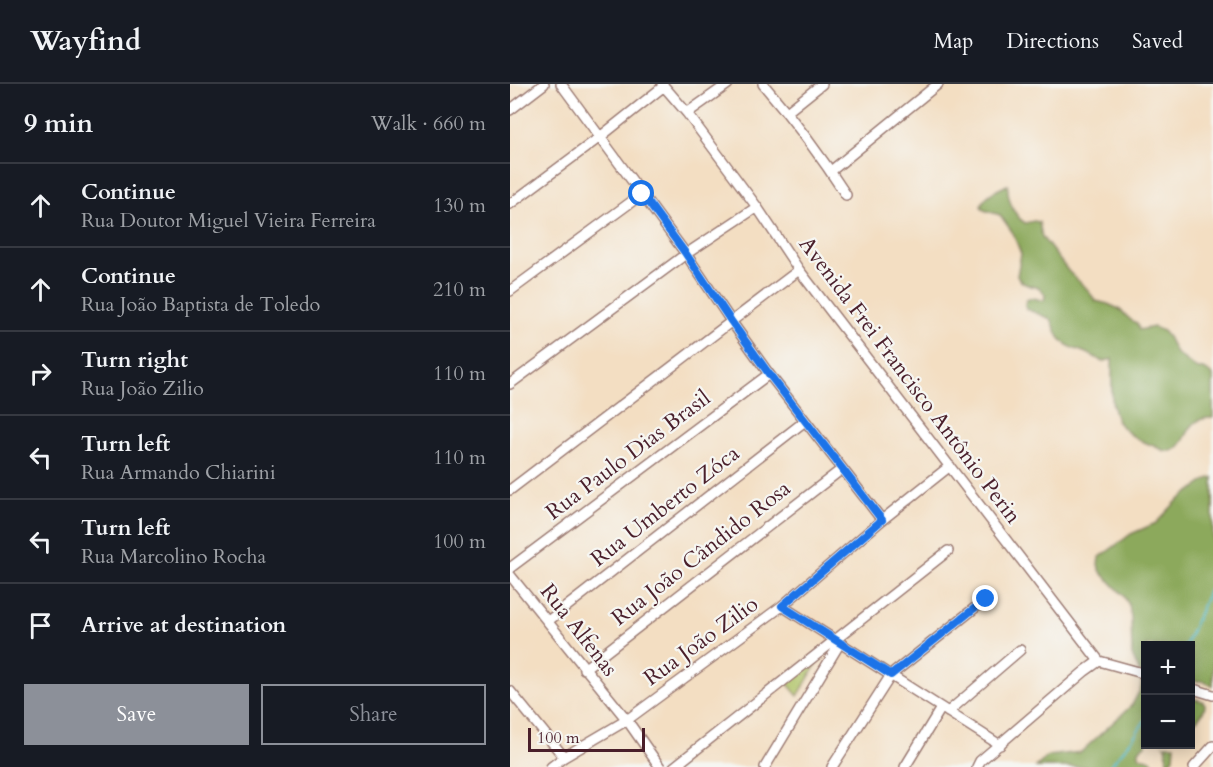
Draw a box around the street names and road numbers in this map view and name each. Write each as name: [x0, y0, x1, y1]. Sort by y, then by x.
street label: Avenida Frei Francisco Antônio Perin: [792, 230, 1028, 530]
street label: Rua Paulo Dias Brasil: [539, 383, 717, 527]
street label: Rua Umberto Zóca: [584, 438, 746, 574]
street label: Rua João Cândido Rosa: [605, 473, 797, 632]
street label: Rua Alfenas: [533, 577, 625, 683]
street label: Rua João Zilio: [638, 589, 765, 693]

